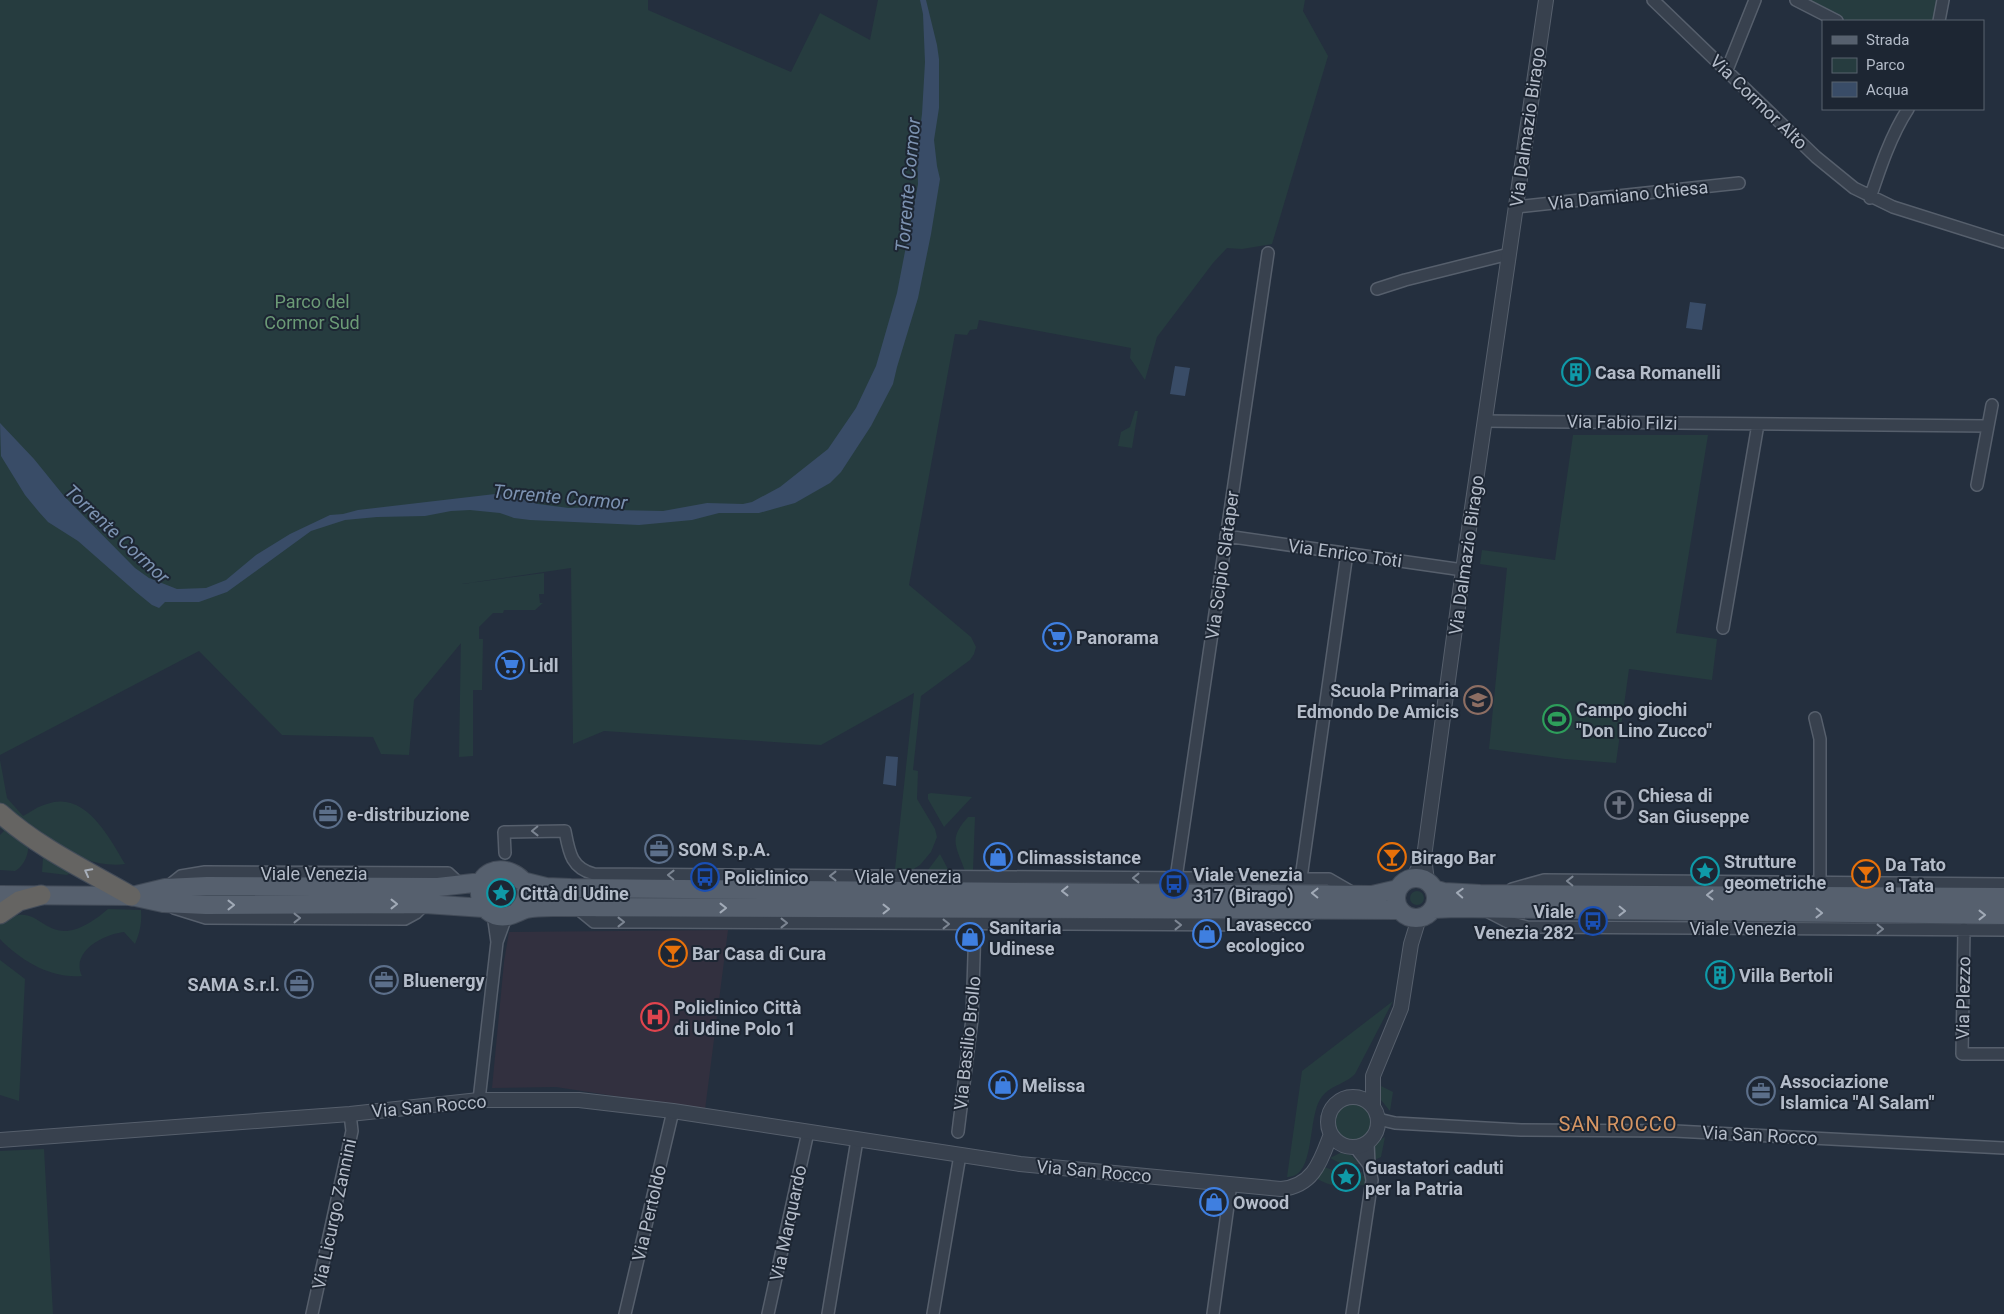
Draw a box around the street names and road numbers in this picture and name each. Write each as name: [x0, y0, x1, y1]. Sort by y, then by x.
street label: Via Dalmazio Birago: [1505, 46, 1549, 208]
street label: Via Cormor Alto: [1706, 50, 1812, 154]
street label: Via Damiano Chiesa: [1547, 176, 1709, 214]
street label: Via Fabio Filzi: [1566, 411, 1678, 433]
street label: Via Dalmazio Birago: [1444, 474, 1488, 636]
street label: Via Scipio Slataper: [1201, 489, 1243, 641]
street label: Via Enrico Toti: [1287, 535, 1403, 571]
street label: Viale Venezia: [260, 863, 368, 884]
street label: Viale Venezia: [854, 866, 962, 887]
street label: Viale Venezia: [1689, 918, 1797, 939]
street label: Via Plezzo: [1952, 956, 1974, 1040]
street label: Via Basilio Brollo: [950, 975, 984, 1111]
street label: Via San Rocco: [371, 1091, 487, 1121]
street label: Via San Rocco: [1702, 1121, 1818, 1149]
street label: Via Licurgo Zannini: [308, 1137, 360, 1291]
street label: Via San Rocco: [1036, 1156, 1152, 1186]
street label: Via Pertoldo: [628, 1163, 670, 1263]
street label: Via Marquardo: [765, 1163, 811, 1283]

